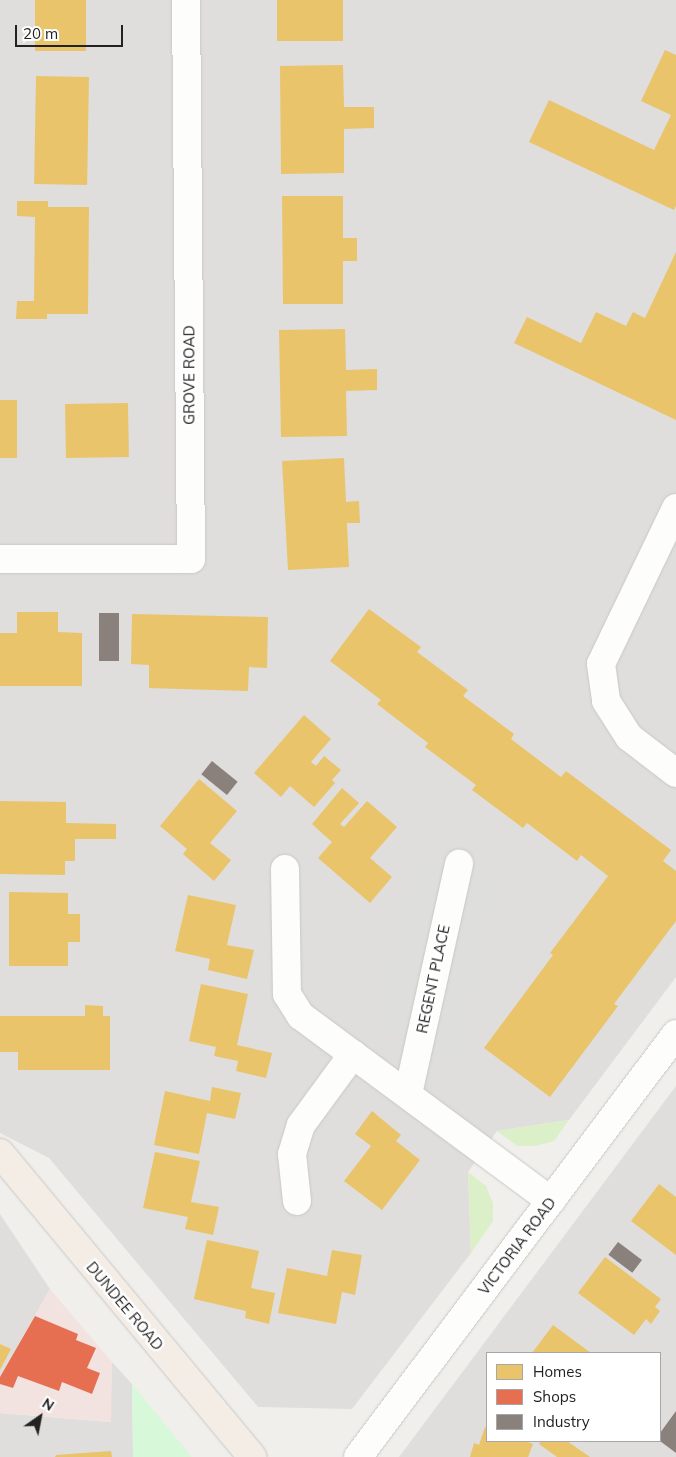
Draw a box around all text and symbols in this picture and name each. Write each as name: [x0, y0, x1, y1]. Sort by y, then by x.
scale bar: [18, 15, 125, 47]
text: 20 m: [23, 24, 58, 43]
street label: GROVE ROAD: [180, 325, 198, 425]
street label: REGENT PLACE: [413, 923, 453, 1035]
street label: VICTORIA ROAD: [474, 1194, 560, 1298]
street label: DUNDEE ROAD: [83, 1258, 167, 1354]
legend: [486, 1352, 661, 1442]
text: Homes: [533, 1362, 582, 1381]
text: Shops: [533, 1387, 576, 1406]
north arrow: [15, 1392, 65, 1442]
text: N: [39, 1394, 58, 1415]
text: Industry: [533, 1412, 590, 1431]

